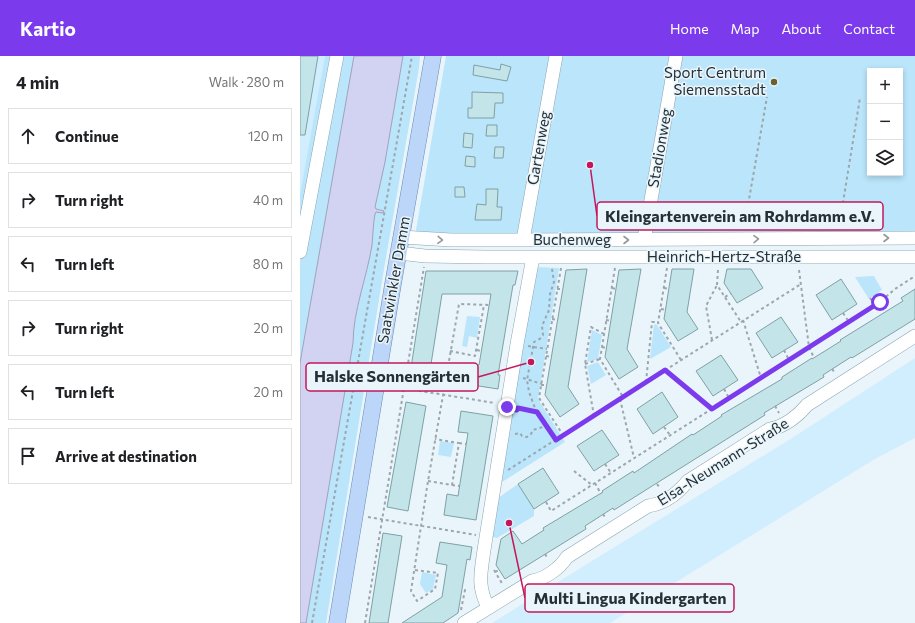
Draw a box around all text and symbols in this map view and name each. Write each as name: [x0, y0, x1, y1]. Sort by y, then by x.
text: Kartio: [20, 17, 76, 40]
text: Home: [670, 20, 709, 37]
text: Map: [731, 20, 759, 37]
text: About: [781, 20, 821, 37]
text: Contact: [843, 20, 895, 37]
place label: Sport Centrum Siemensstadt: [664, 63, 766, 98]
map controls: [867, 68, 903, 176]
button: +: [867, 68, 903, 104]
text: 4 min: [16, 72, 59, 93]
text: Walk · 280 m: [209, 74, 284, 90]
marker: Sport Centrum Siemensstadt: [769, 77, 779, 87]
button: −: [867, 104, 903, 140]
street label: Stadionweg: [643, 107, 675, 189]
street label: Gartenweg: [523, 109, 553, 186]
icon: ahead: [17, 125, 39, 147]
text: Continue: [55, 127, 119, 145]
text: 120 m: [248, 128, 283, 144]
button: layers: [867, 140, 903, 176]
icon: right: [17, 189, 39, 211]
text: Turn right: [55, 191, 124, 209]
text: 40 m: [253, 192, 283, 208]
callout: Kleingartenverein am Rohrdamm e.V.: [597, 202, 883, 230]
text: Kleingartenverein am Rohrdamm e.V.: [605, 206, 875, 225]
street label: Saatwinkler Damm: [373, 215, 413, 345]
street label: Buchenweg: [533, 230, 611, 248]
one-way arrow: [883, 234, 889, 242]
one-way arrow: [437, 235, 443, 244]
one-way arrow: [753, 235, 759, 243]
one-way arrow: [623, 236, 629, 244]
street label: Heinrich-Hertz-Straße: [647, 247, 801, 265]
icon: left: [17, 253, 39, 275]
text: Turn left: [55, 255, 114, 273]
text: 80 m: [253, 256, 283, 272]
route start: [871, 293, 889, 311]
icon: right: [17, 317, 39, 339]
text: Turn right: [55, 319, 124, 337]
text: 20 m: [254, 320, 283, 336]
callout: Halske Sonnengärten: [306, 363, 478, 391]
text: Halske Sonnengärten: [314, 366, 470, 385]
icon: left: [17, 381, 39, 403]
text: Turn left: [55, 383, 114, 401]
text: 20 m: [254, 384, 283, 400]
route end: [498, 398, 516, 416]
street label: Elsa-Neumann-Straße: [654, 413, 791, 509]
icon: arrive: [17, 445, 39, 467]
text: Arrive at destination: [55, 447, 197, 465]
callout: Multi Lingua Kindergarten: [525, 584, 734, 612]
text: Multi Lingua Kindergarten: [534, 588, 726, 607]

